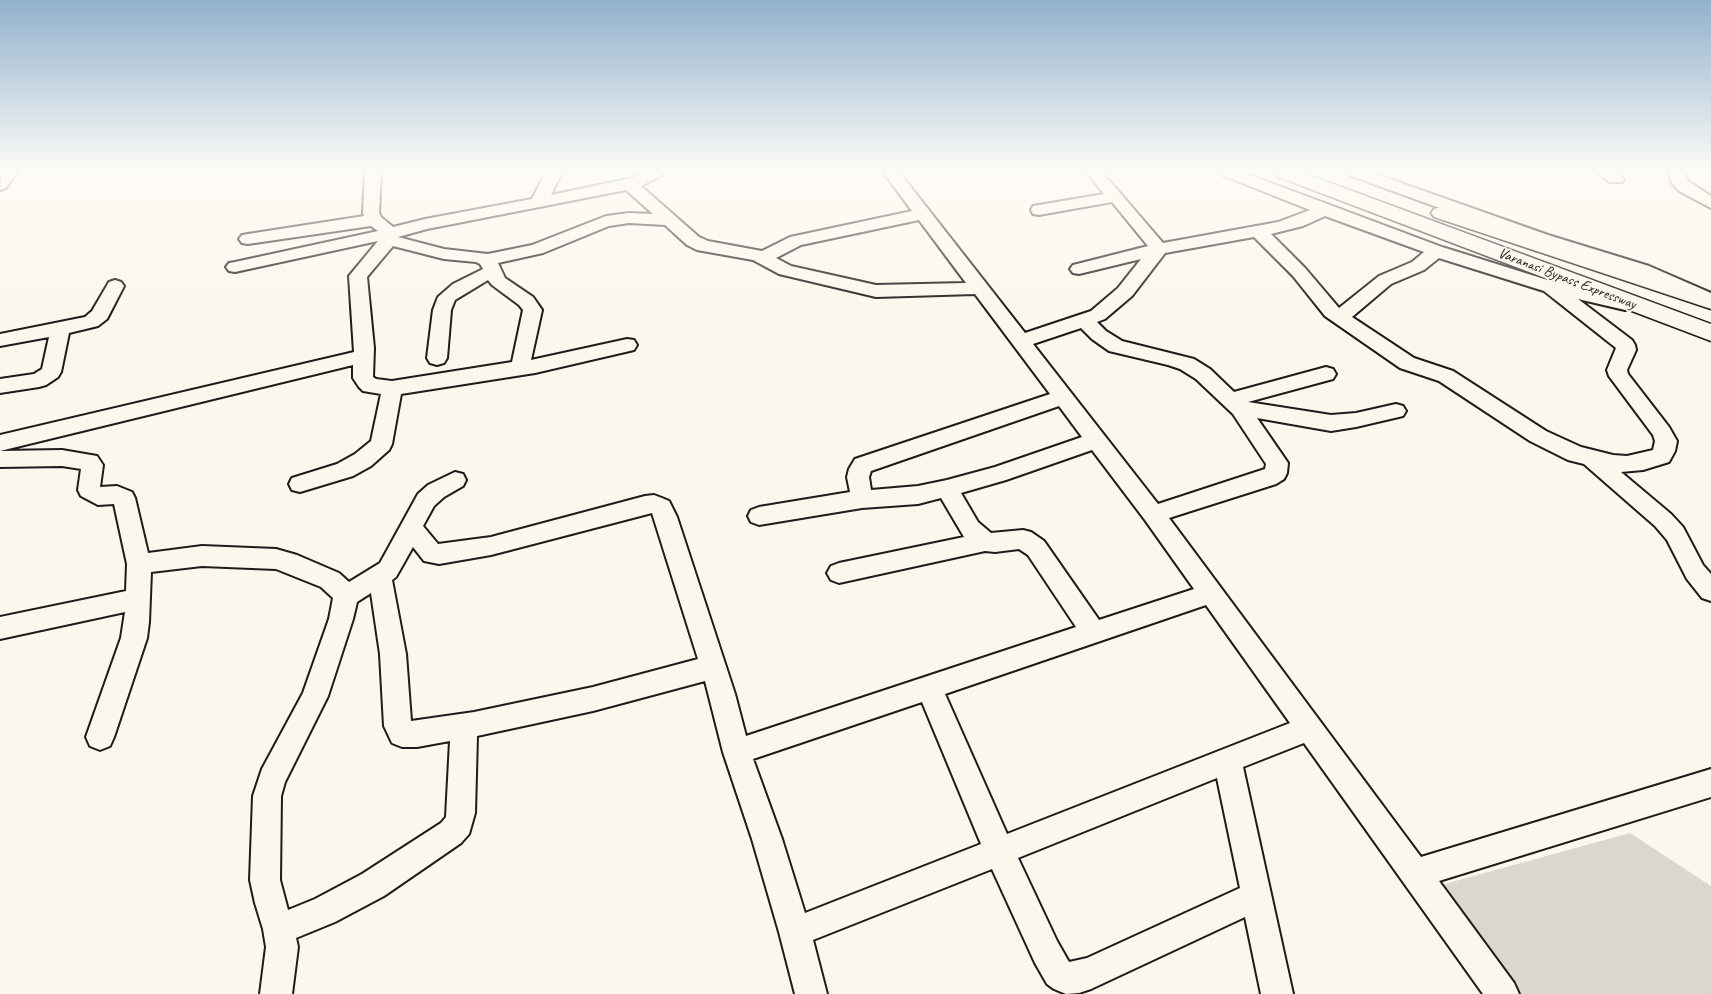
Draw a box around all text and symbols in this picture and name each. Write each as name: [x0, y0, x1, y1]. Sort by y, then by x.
street label: Varanasi Bypass Expressway: [1495, 244, 1639, 314]

